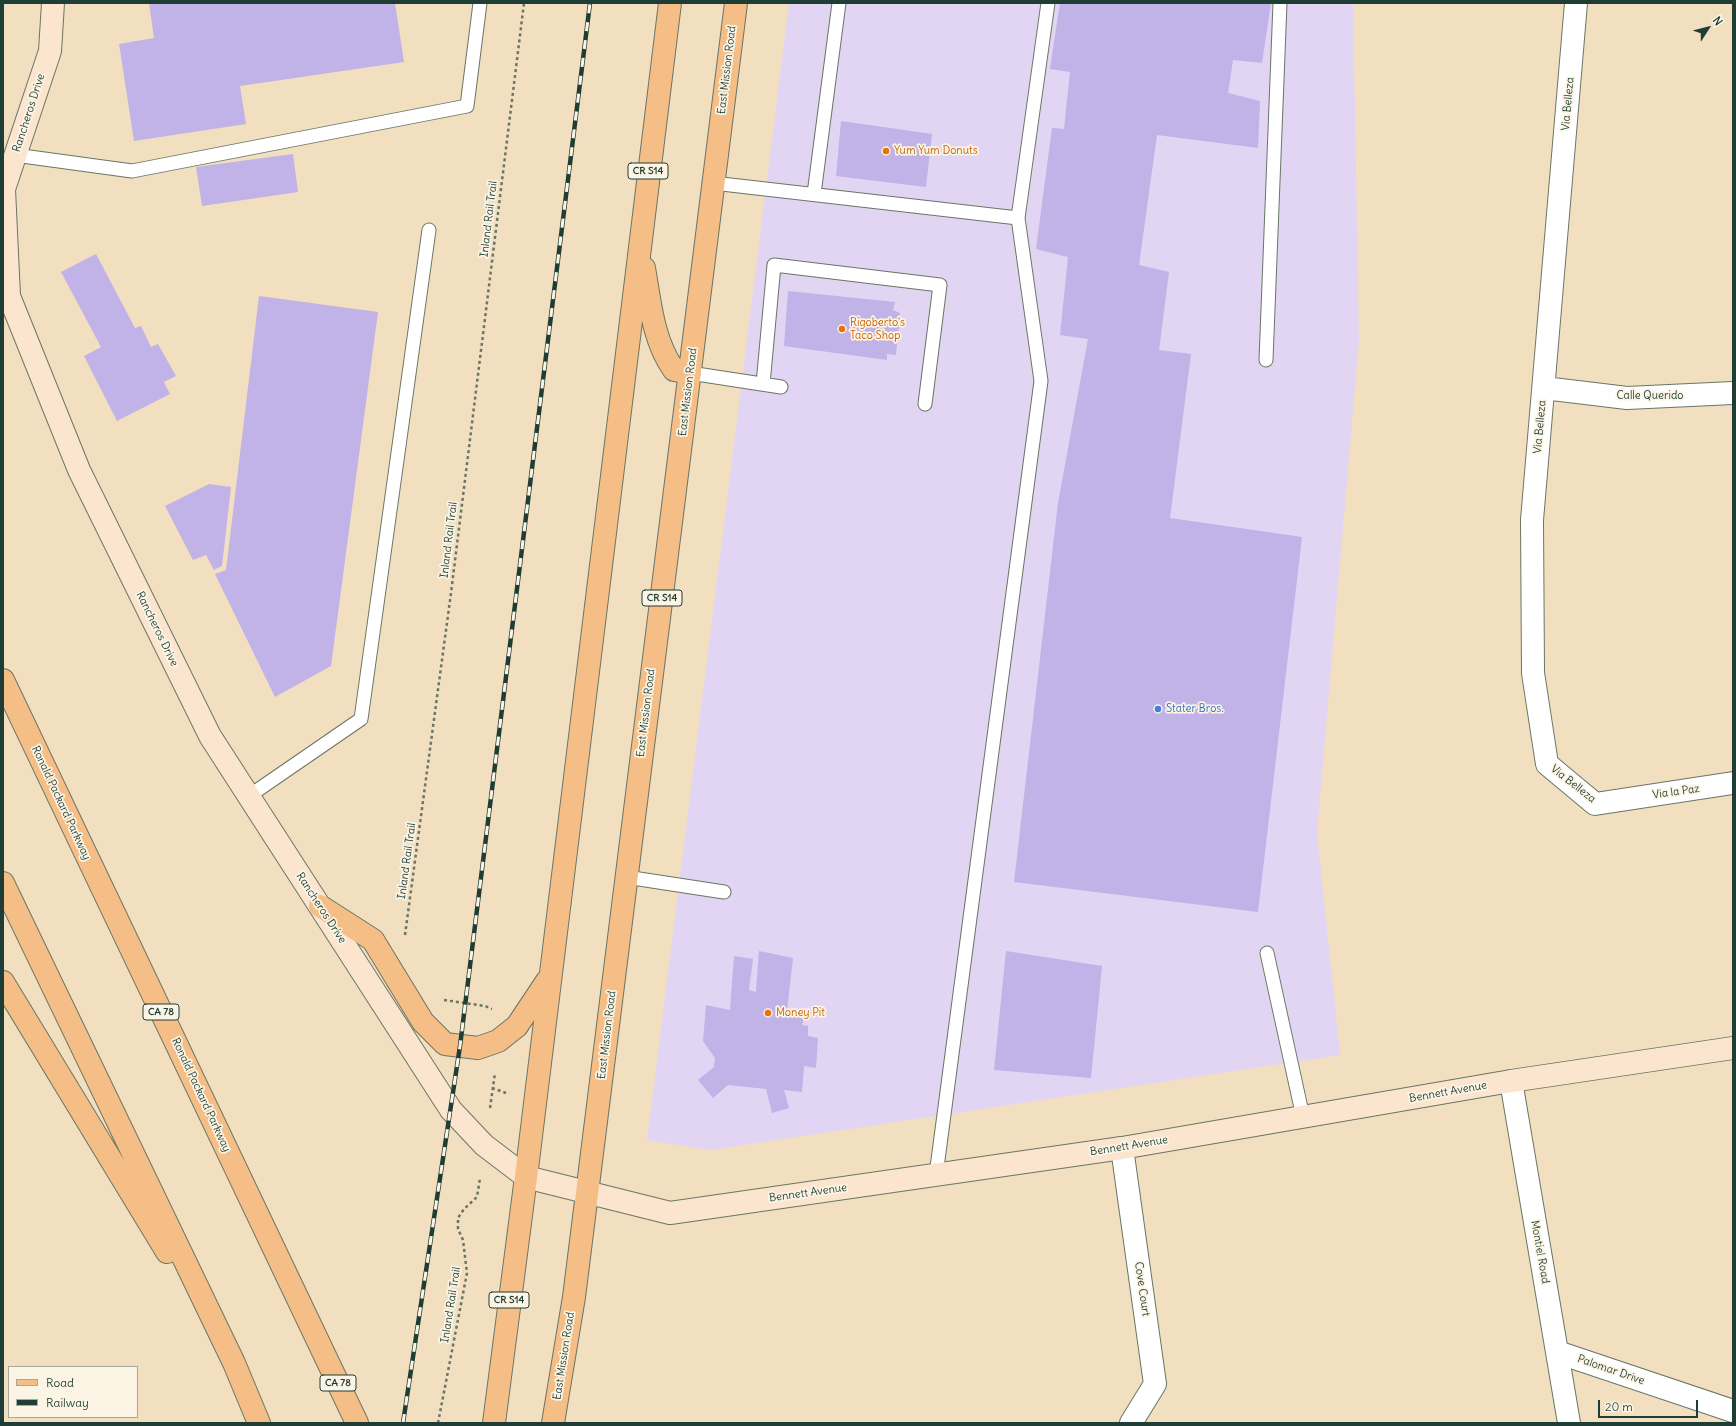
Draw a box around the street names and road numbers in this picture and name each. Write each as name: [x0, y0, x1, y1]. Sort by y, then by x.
street label: East Mission Road: [715, 25, 739, 115]
street label: Rancheros Drive: [10, 72, 48, 154]
street label: Via Belleza: [1559, 77, 1577, 131]
road number: CR S14: [628, 163, 668, 179]
street label: Inland Rail Trail: [478, 180, 500, 258]
street label: East Mission Road: [676, 347, 700, 437]
street label: Calle Querido: [1616, 389, 1684, 403]
street label: Via Belleza: [1531, 400, 1549, 454]
street label: Inland Rail Trail: [438, 501, 460, 579]
street label: Rancheros Drive: [133, 589, 181, 669]
road number: CR S14: [642, 590, 682, 606]
street label: East Mission Road: [634, 668, 658, 758]
street label: Ronald Packard Parkway: [29, 744, 93, 862]
street label: Via Belleza: [1548, 762, 1598, 806]
street label: Via la Paz: [1652, 782, 1700, 802]
street label: Inland Rail Trail: [395, 822, 419, 900]
street label: Rancheros Drive: [293, 870, 349, 946]
street label: East Mission Road: [595, 990, 619, 1080]
road number: CA 78: [143, 1004, 179, 1020]
street label: Ronald Packard Parkway: [169, 1036, 233, 1154]
street label: Bennett Avenue: [1408, 1079, 1488, 1105]
street label: Bennett Avenue: [1089, 1133, 1169, 1159]
street label: Bennett Avenue: [768, 1181, 848, 1205]
street label: Montiel Road: [1528, 1219, 1552, 1285]
street label: Cove Court: [1132, 1261, 1152, 1317]
street label: Inland Rail Trail: [438, 1266, 464, 1344]
road number: CR S14: [489, 1292, 529, 1308]
street label: East Mission Road: [551, 1311, 577, 1401]
street label: Palomar Drive: [1576, 1352, 1646, 1388]
road number: CA 78: [320, 1375, 356, 1391]

